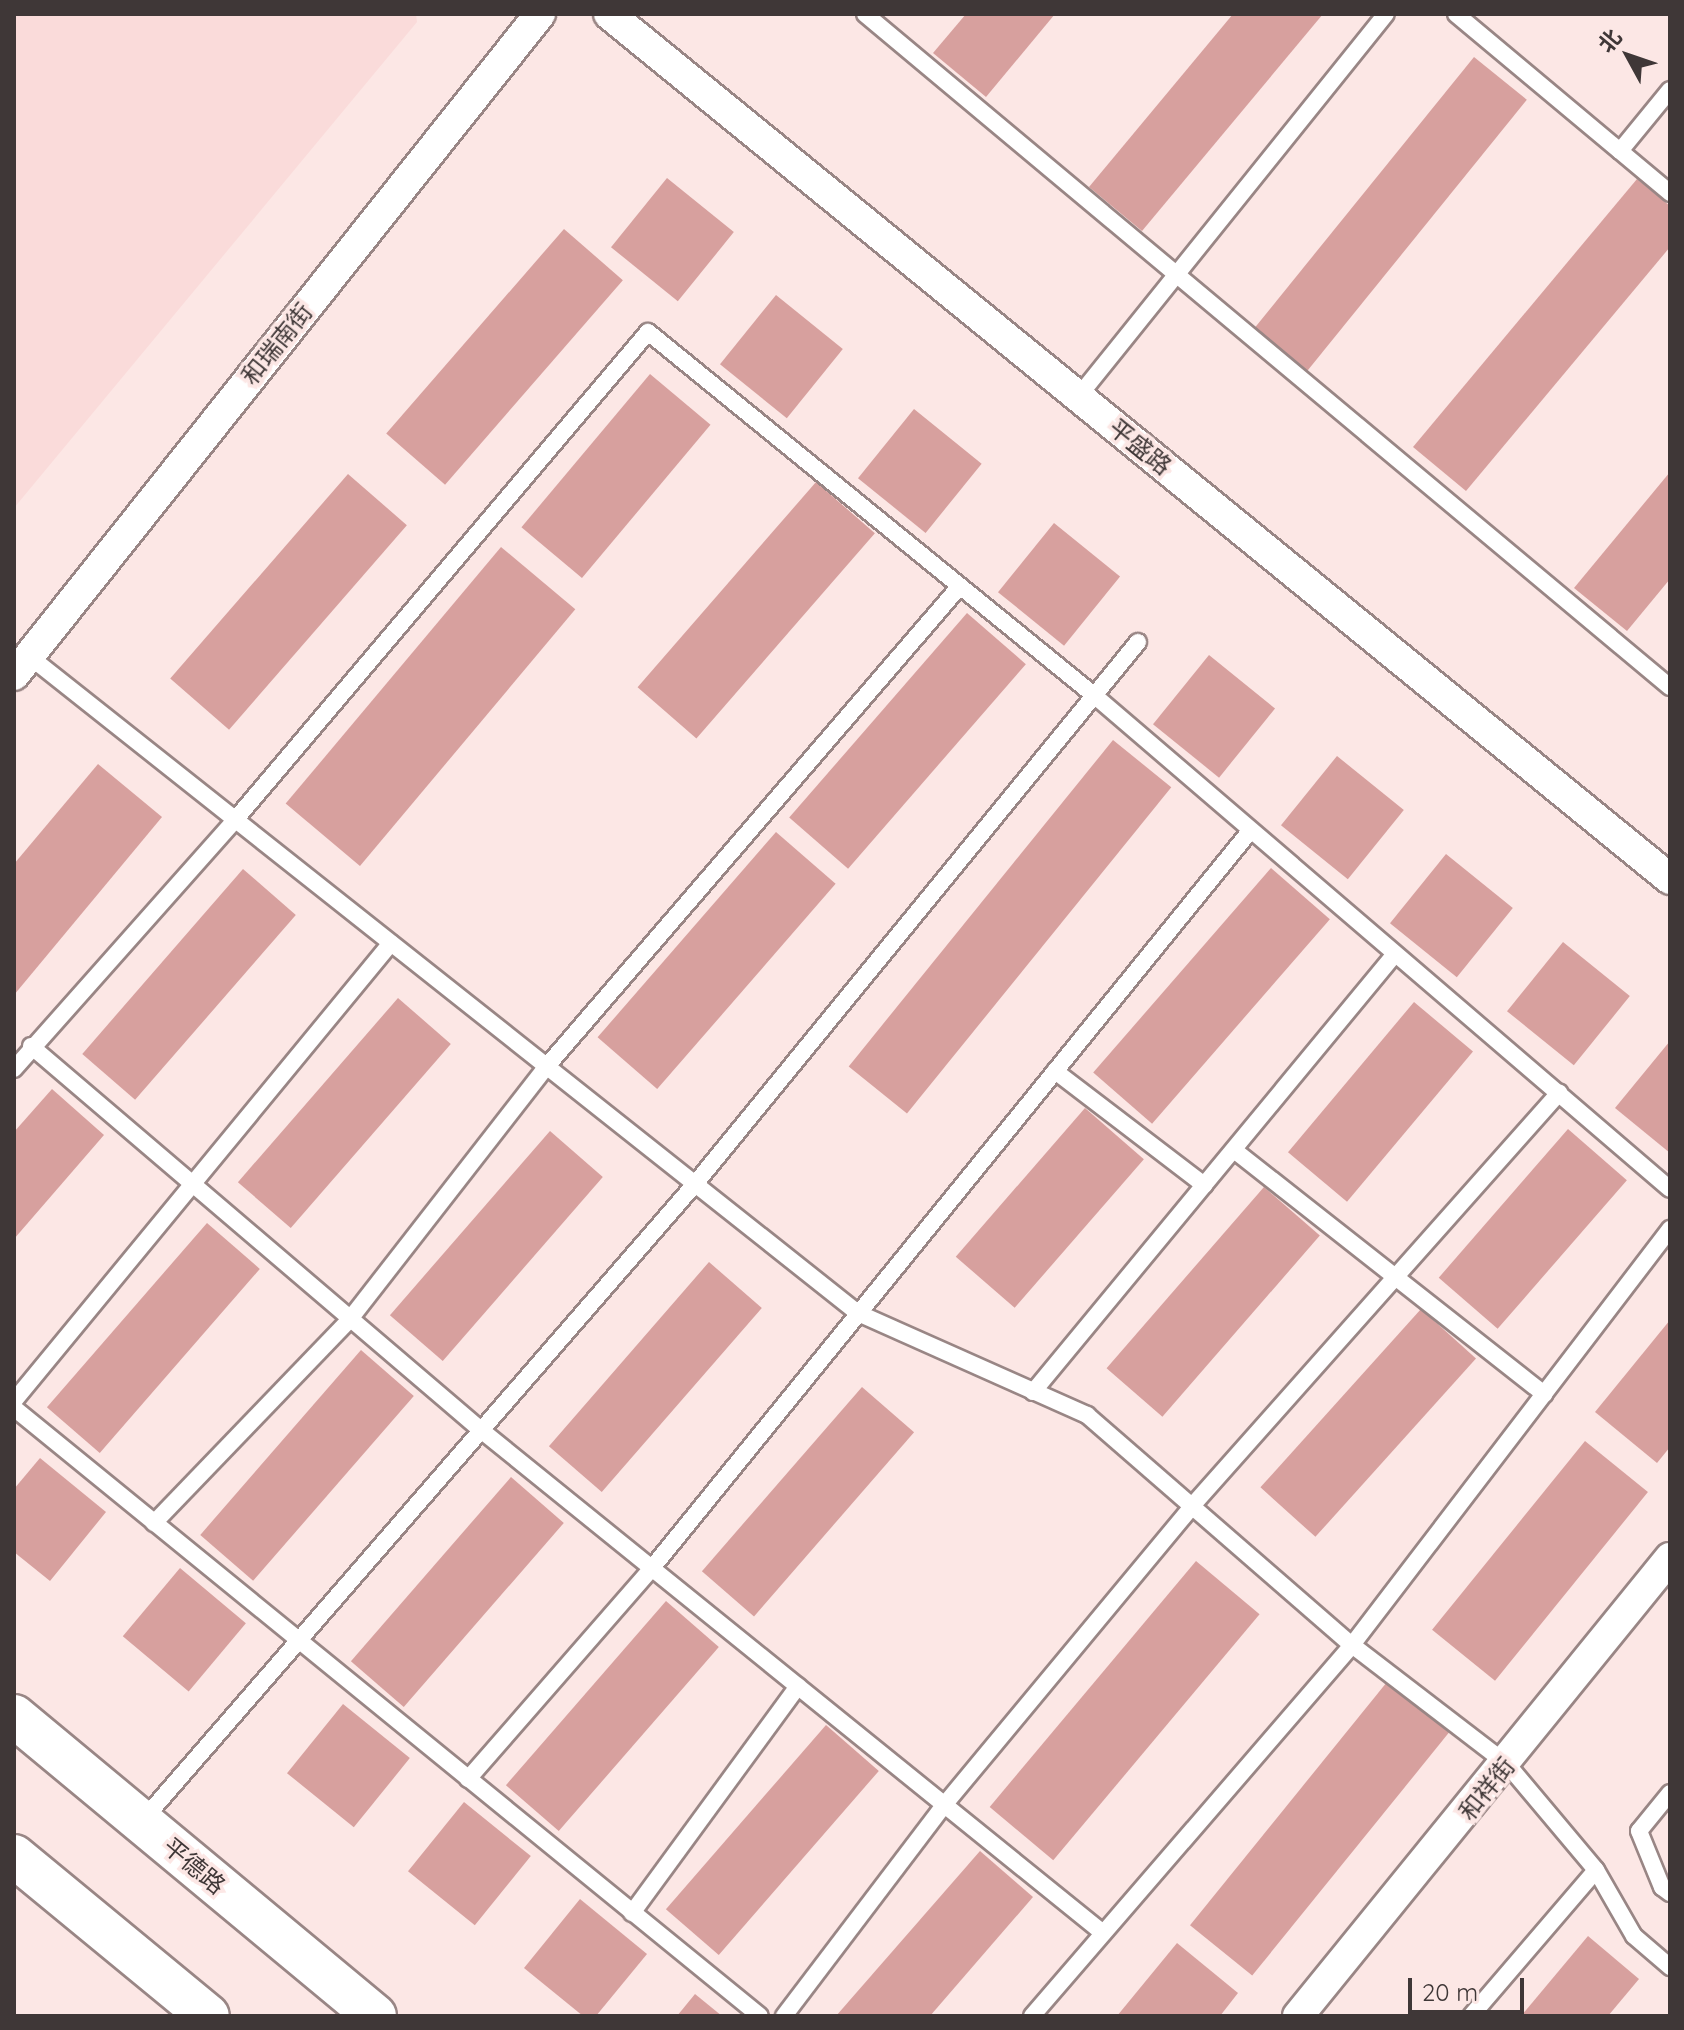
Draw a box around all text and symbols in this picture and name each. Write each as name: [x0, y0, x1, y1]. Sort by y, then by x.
north arrow: [1588, 16, 1668, 96]
text: 北: [1592, 23, 1627, 58]
street label: 和瑞南街: [236, 298, 318, 390]
street label: 平盛路: [1103, 413, 1177, 481]
street label: 和祥街: [1453, 1752, 1521, 1826]
street label: 平德路: [157, 1832, 231, 1900]
scale bar: [1412, 1962, 1528, 2012]
text: 20 m: [1422, 1977, 1478, 2007]

